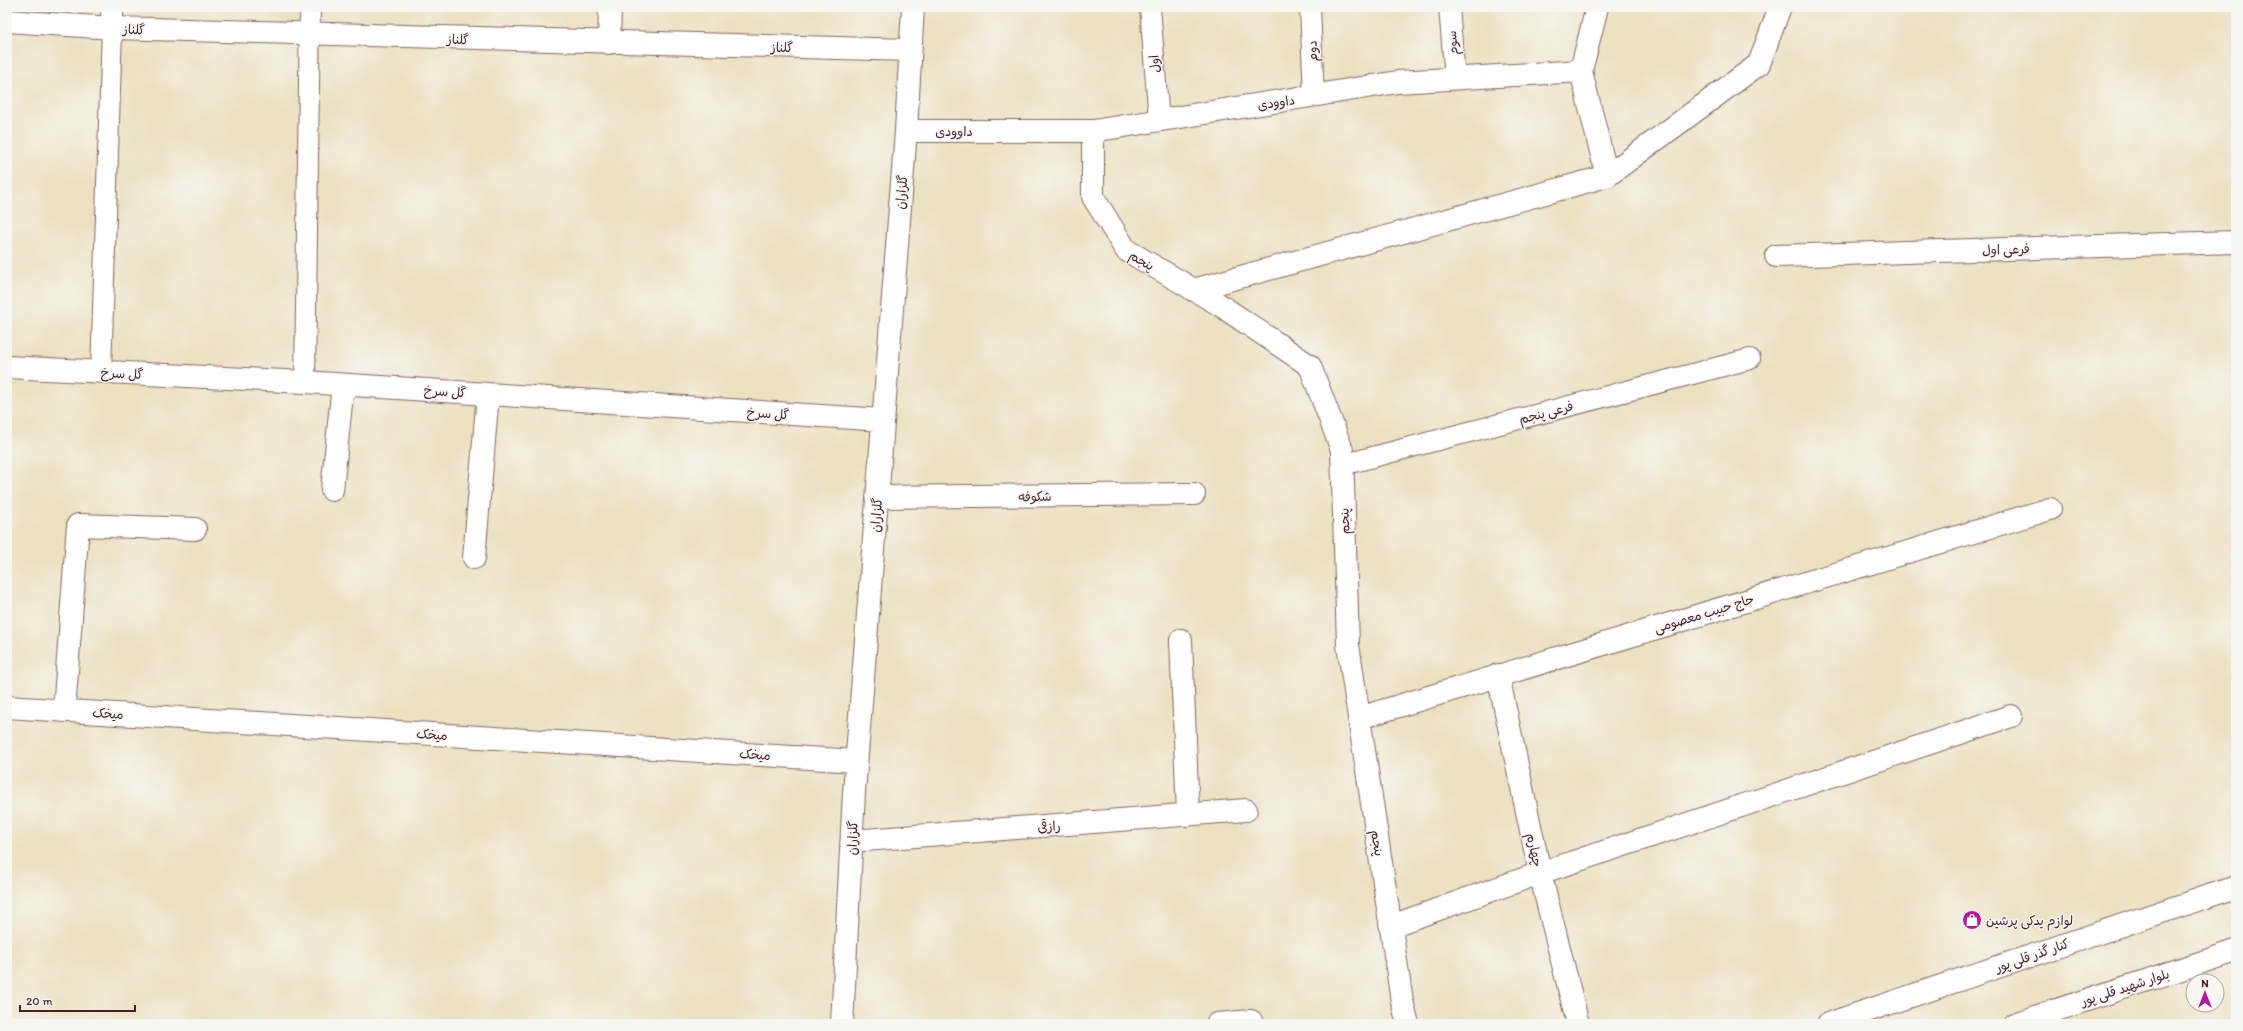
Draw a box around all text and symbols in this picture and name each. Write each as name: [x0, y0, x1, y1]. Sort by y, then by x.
street label: گلناز: [122, 22, 146, 38]
street label: سوم: [1444, 30, 1464, 56]
street label: گلناز: [446, 32, 470, 48]
street label: گلناز: [770, 40, 794, 56]
street label: دوم: [1305, 40, 1323, 62]
street label: اول: [1146, 54, 1164, 74]
street label: داوودی: [1256, 92, 1296, 114]
street label: داوودی: [935, 124, 973, 140]
street label: گلزاران: [893, 174, 912, 210]
street label: فرعی اول: [1982, 241, 2030, 260]
street label: پنجم: [1125, 247, 1157, 276]
street label: گل سرخ: [100, 365, 144, 384]
street label: گل سرخ: [423, 383, 467, 402]
street label: فرعی پنجم: [1517, 398, 1576, 430]
street label: گل سرخ: [746, 405, 790, 424]
street label: شکوفه: [1018, 489, 1052, 505]
street label: گلزاران: [868, 497, 886, 533]
street label: پنجم: [1337, 507, 1355, 534]
street label: حاج حبیب معصومی: [1652, 591, 1757, 638]
street label: میخک: [92, 705, 124, 723]
street label: میخک: [416, 726, 448, 744]
street label: میخک: [739, 746, 771, 764]
street label: رازقی: [1037, 817, 1061, 836]
street label: گلزاران: [844, 820, 862, 856]
street label: پنجم: [1365, 829, 1387, 858]
street label: چهارم: [1521, 832, 1545, 869]
shop icon: لوازم یدکی پرشین: [1961, 909, 1983, 931]
place label: لوازم یدکی پرشین: [1986, 913, 2073, 931]
street label: کنار گذر قلی پور: [1992, 936, 2072, 977]
street label: بلوار شهید قلی پور: [2078, 966, 2172, 1011]
north arrow: [2185, 973, 2225, 1013]
text: N: [2201, 977, 2209, 990]
scale bar: [20, 987, 135, 1013]
text: 20 m: [26, 994, 53, 1008]

